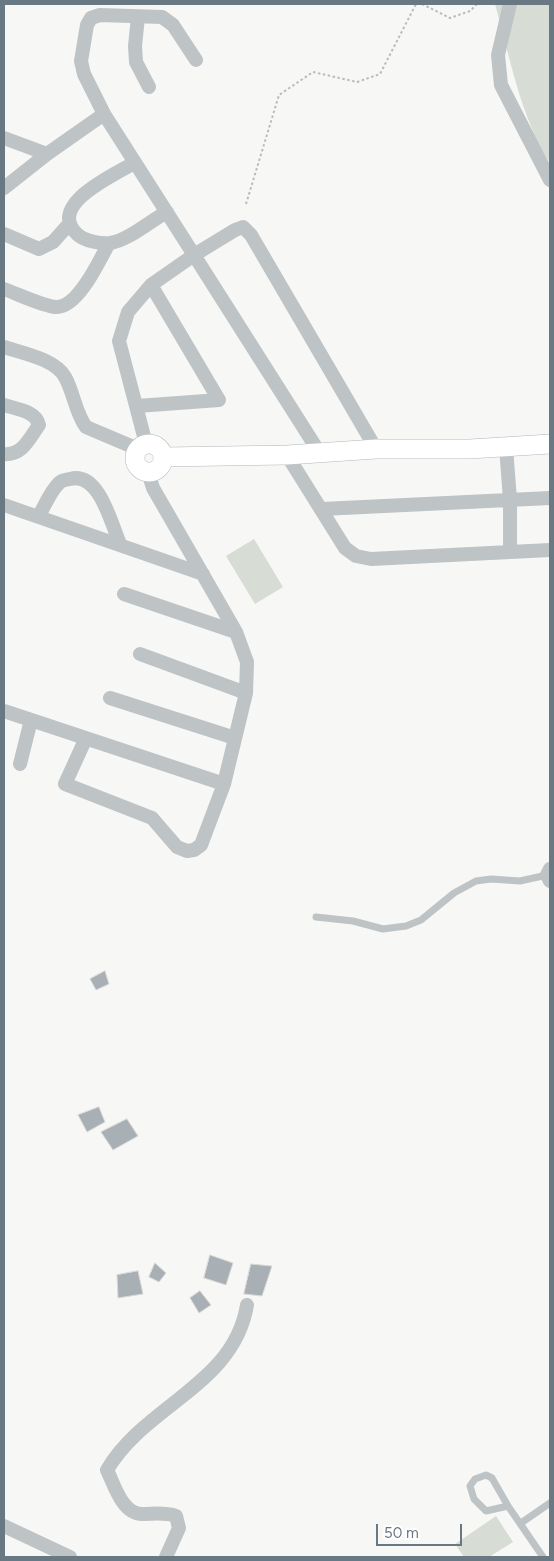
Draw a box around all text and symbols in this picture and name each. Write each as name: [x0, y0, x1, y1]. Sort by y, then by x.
scale bar: [379, 1514, 465, 1546]
text: 50 m: [384, 1524, 419, 1542]

